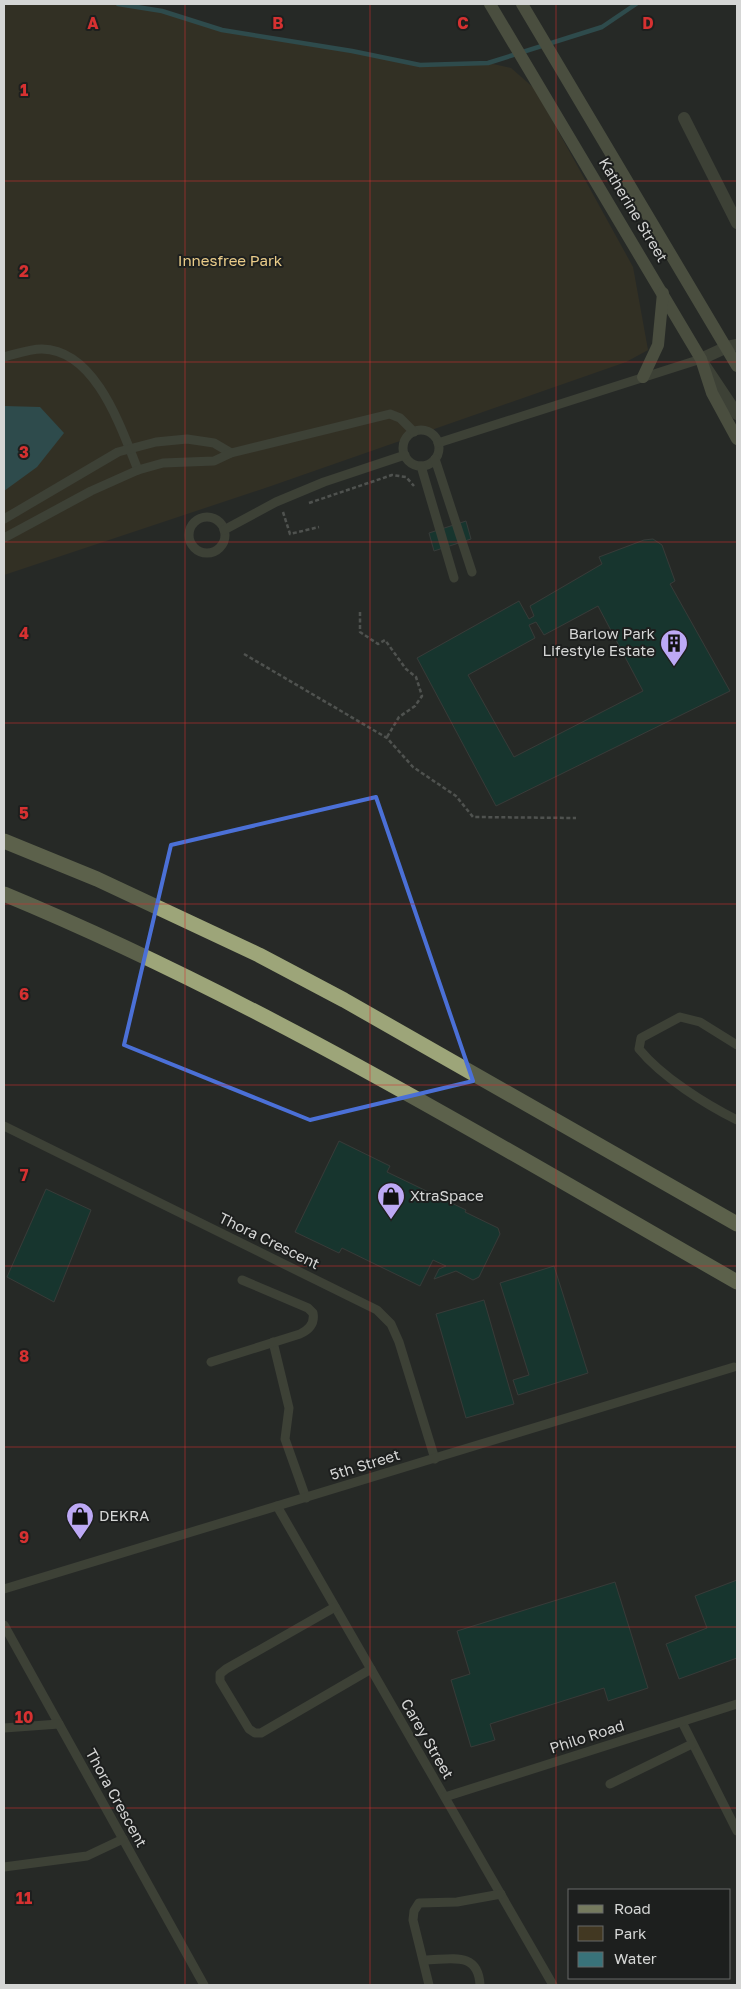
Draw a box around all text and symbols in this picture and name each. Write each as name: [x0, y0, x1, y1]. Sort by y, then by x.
text: A: [87, 13, 99, 33]
text: B: [272, 13, 284, 33]
text: C: [457, 13, 469, 33]
text: D: [642, 13, 654, 33]
text: 1: [20, 80, 28, 100]
street label: Katherine Street: [596, 154, 672, 265]
park label: Innesfree Park: [178, 251, 283, 269]
text: 2: [19, 261, 29, 281]
text: 3: [19, 442, 29, 462]
text: 4: [19, 623, 29, 643]
place label: Barlow Park Lifestyle Estate: [543, 624, 656, 659]
building icon: Barlow Park Lifestyle Estate: [659, 628, 689, 667]
text: 5: [19, 803, 29, 823]
text: 6: [19, 984, 29, 1004]
text: 7: [20, 1165, 29, 1185]
shop icon: XtraSpace: [376, 1181, 406, 1220]
place label: XtraSpace: [410, 1186, 484, 1204]
street label: Thora Crescent: [216, 1208, 323, 1272]
text: 8: [19, 1346, 29, 1366]
street label: 5th Street: [328, 1445, 402, 1483]
shop icon: DEKRA: [65, 1501, 95, 1540]
place label: DEKRA: [99, 1506, 149, 1524]
text: 9: [19, 1527, 29, 1547]
street label: Carey Street: [398, 1695, 458, 1782]
text: 10: [15, 1707, 33, 1727]
street label: Philo Road: [547, 1716, 626, 1757]
street label: Thora Crescent: [82, 1745, 151, 1850]
text: 11: [16, 1888, 32, 1908]
legend: [568, 1889, 731, 1979]
text: Road: [614, 1899, 651, 1917]
text: Park: [614, 1924, 647, 1942]
text: Water: [614, 1949, 657, 1967]

